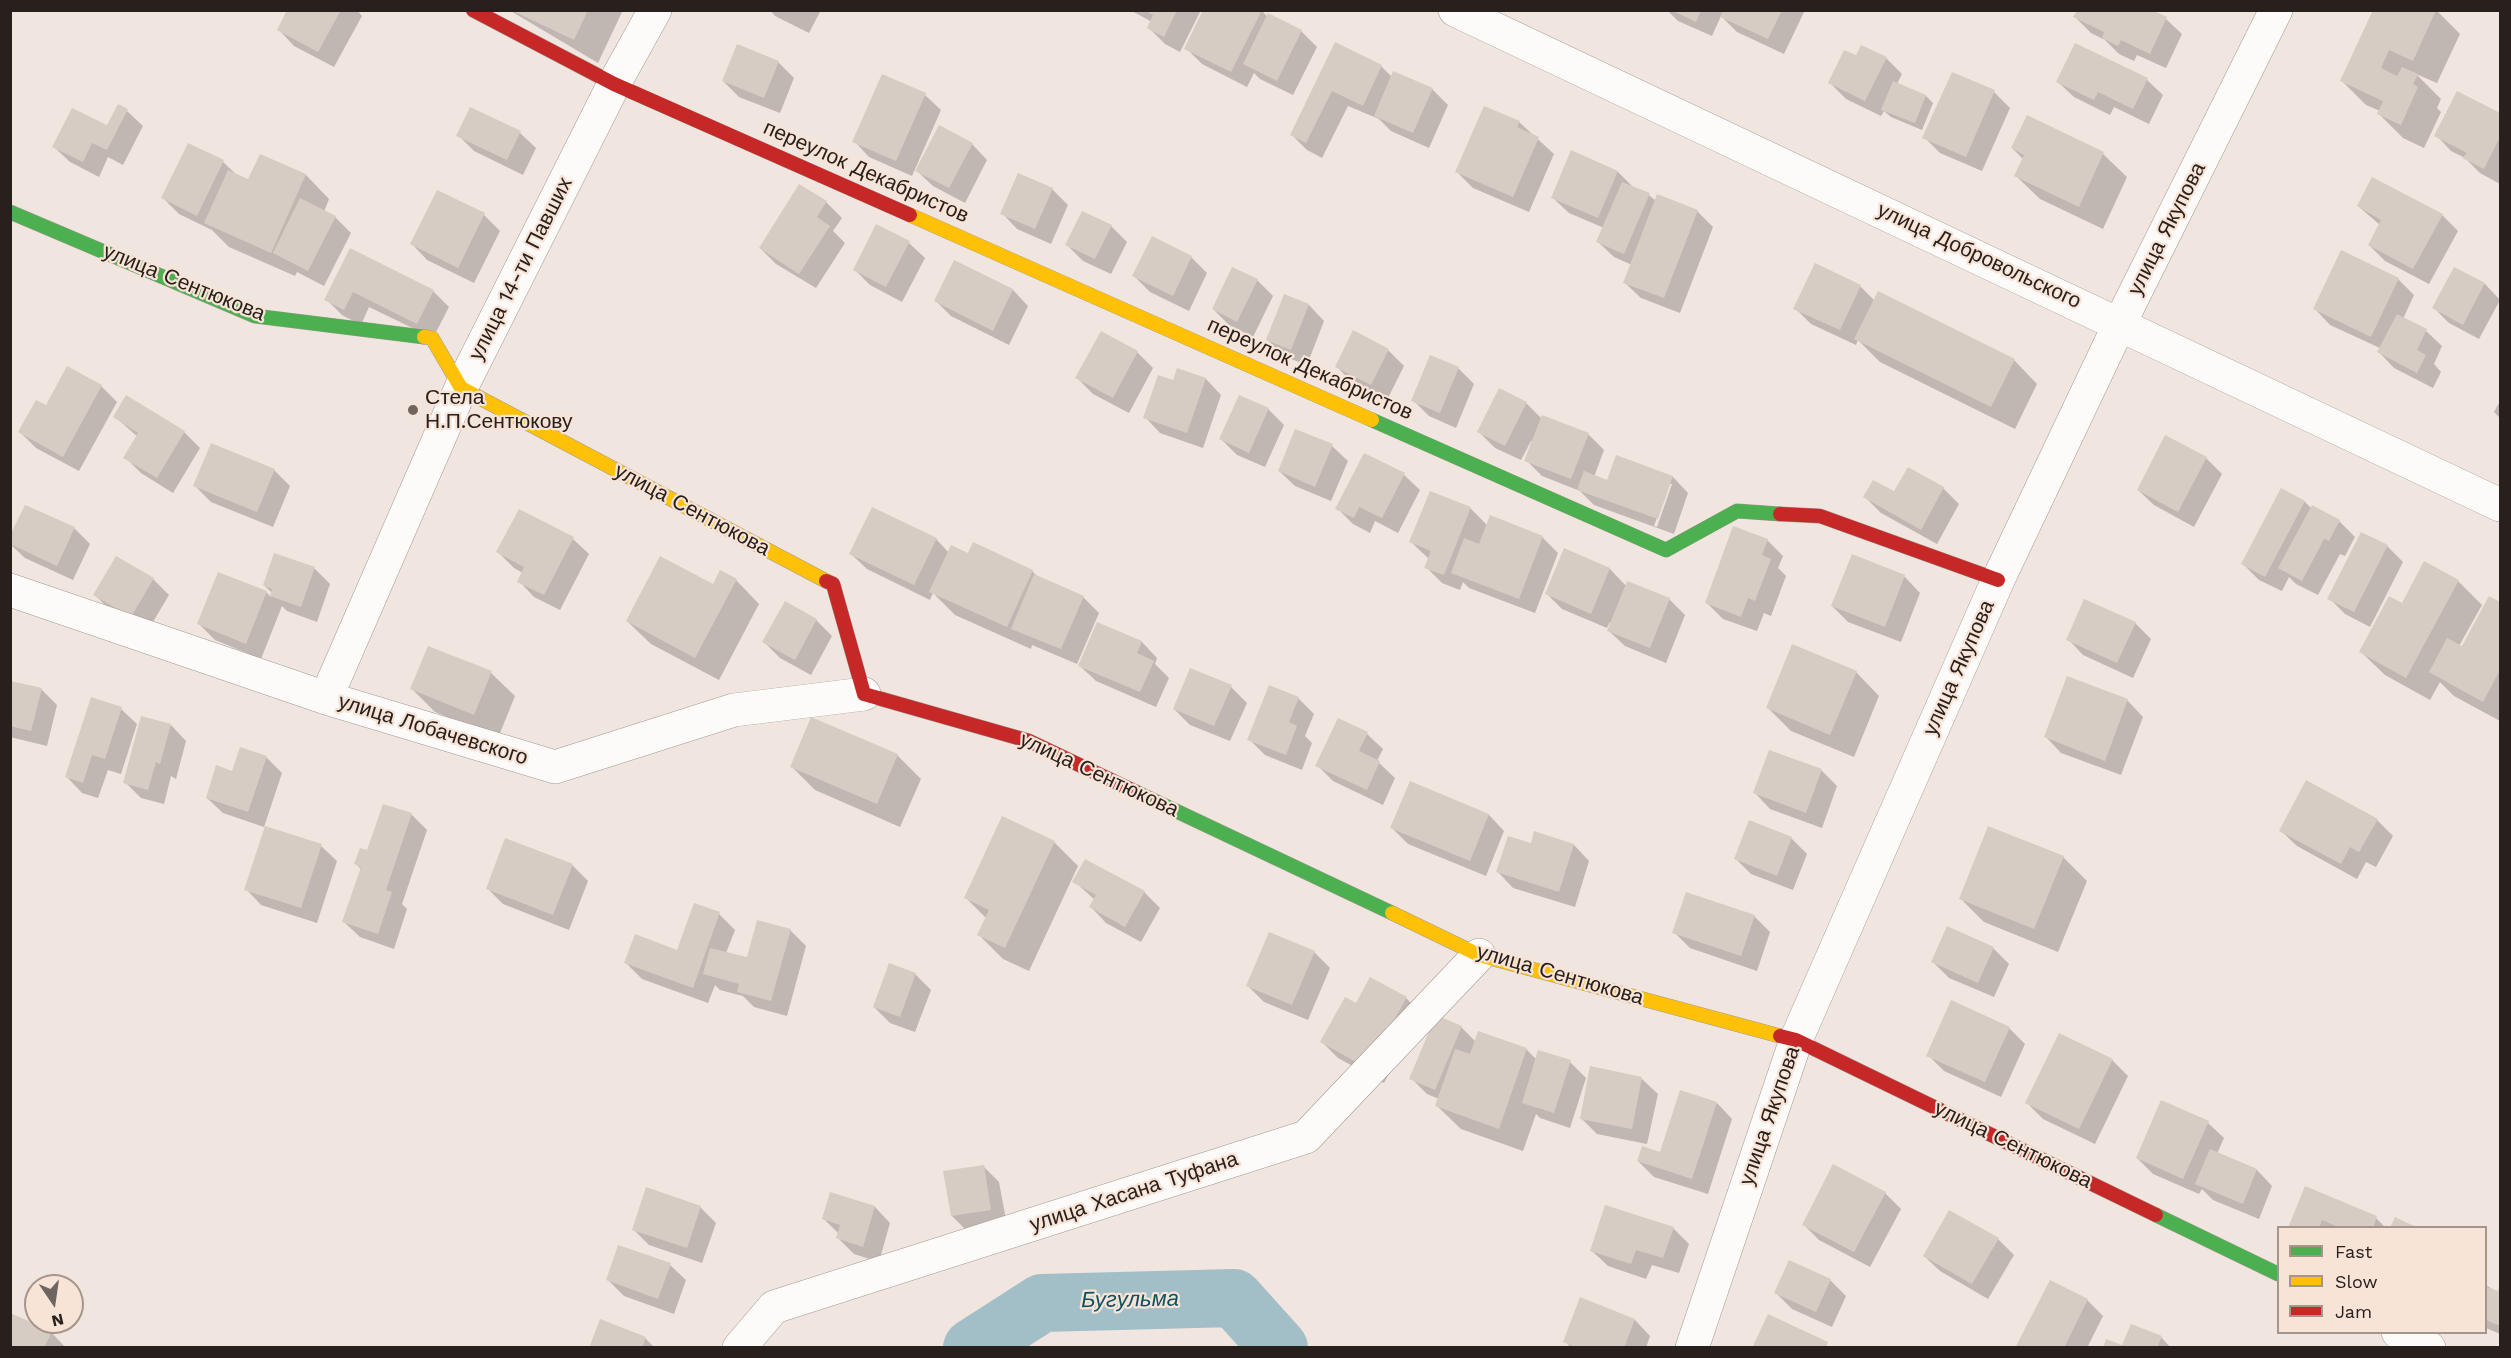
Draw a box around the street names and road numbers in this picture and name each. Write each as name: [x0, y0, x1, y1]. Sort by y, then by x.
street label: переулок Декабристов: [759, 115, 973, 229]
street label: улица Якупова: [2123, 158, 2211, 300]
street label: улица 14-ти Павших: [464, 173, 578, 365]
street label: улица Добровольского: [1873, 198, 2085, 314]
street label: улица Сентюкова: [99, 239, 269, 327]
street label: переулок Декабристов: [1203, 312, 1417, 426]
street label: улица Сентюкова: [610, 458, 774, 562]
street label: улица Якупова: [1918, 596, 2000, 740]
street label: улица Лобачевского: [335, 689, 531, 771]
street label: улица Сентюкова: [1016, 727, 1182, 823]
street label: улица Сентюкова: [1474, 939, 1646, 1011]
street label: улица Якупова: [1734, 1043, 1806, 1189]
street label: улица Сентюкова: [1930, 1096, 2096, 1194]
street label: улица Хасана Туфана: [1027, 1146, 1241, 1238]

